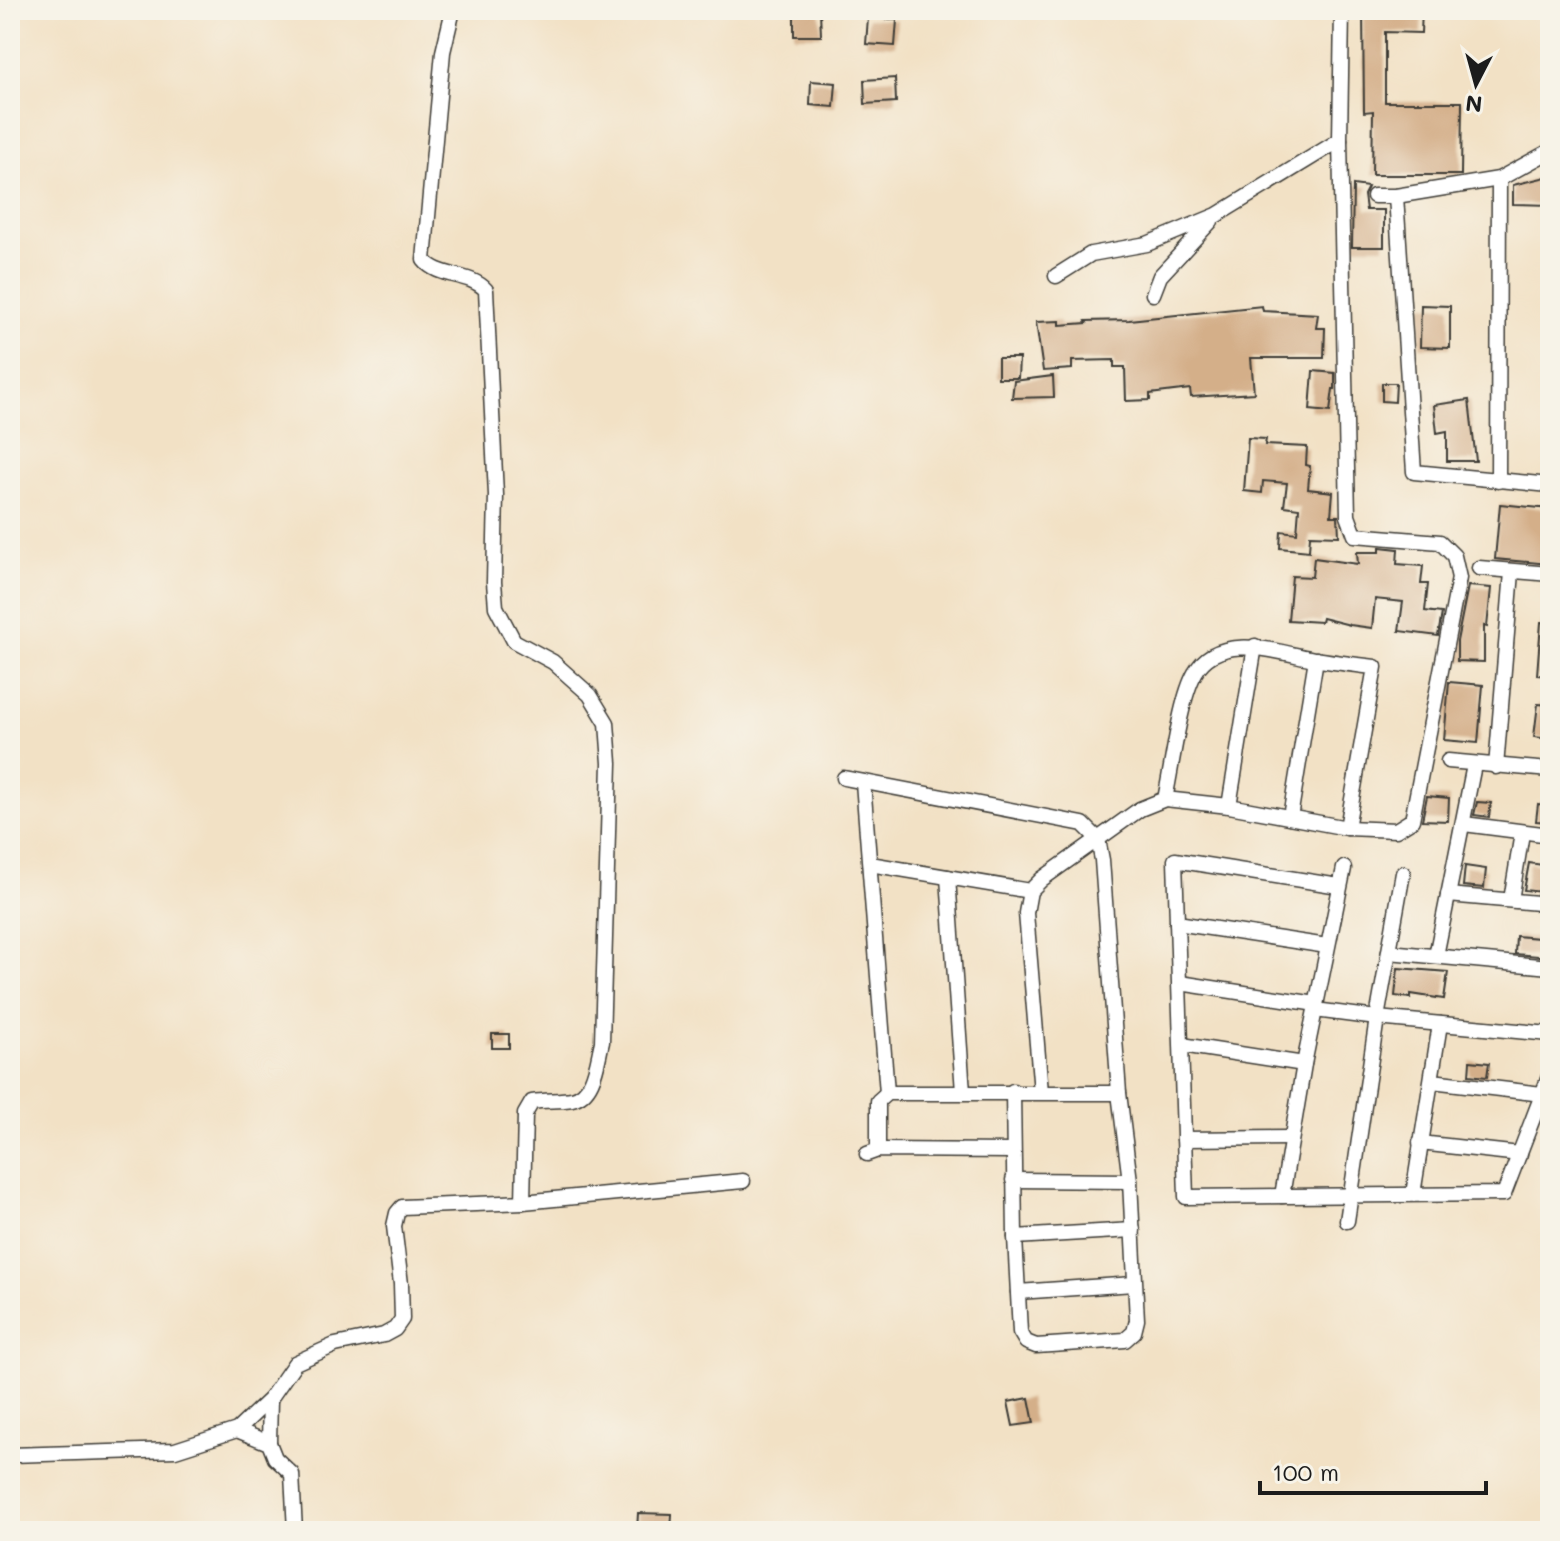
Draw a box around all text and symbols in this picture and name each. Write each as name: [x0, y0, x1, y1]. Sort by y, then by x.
north arrow: [1436, 44, 1516, 124]
text: N: [1464, 89, 1484, 120]
scale bar: [1260, 1445, 1486, 1495]
text: 100 m: [1272, 1456, 1339, 1487]

